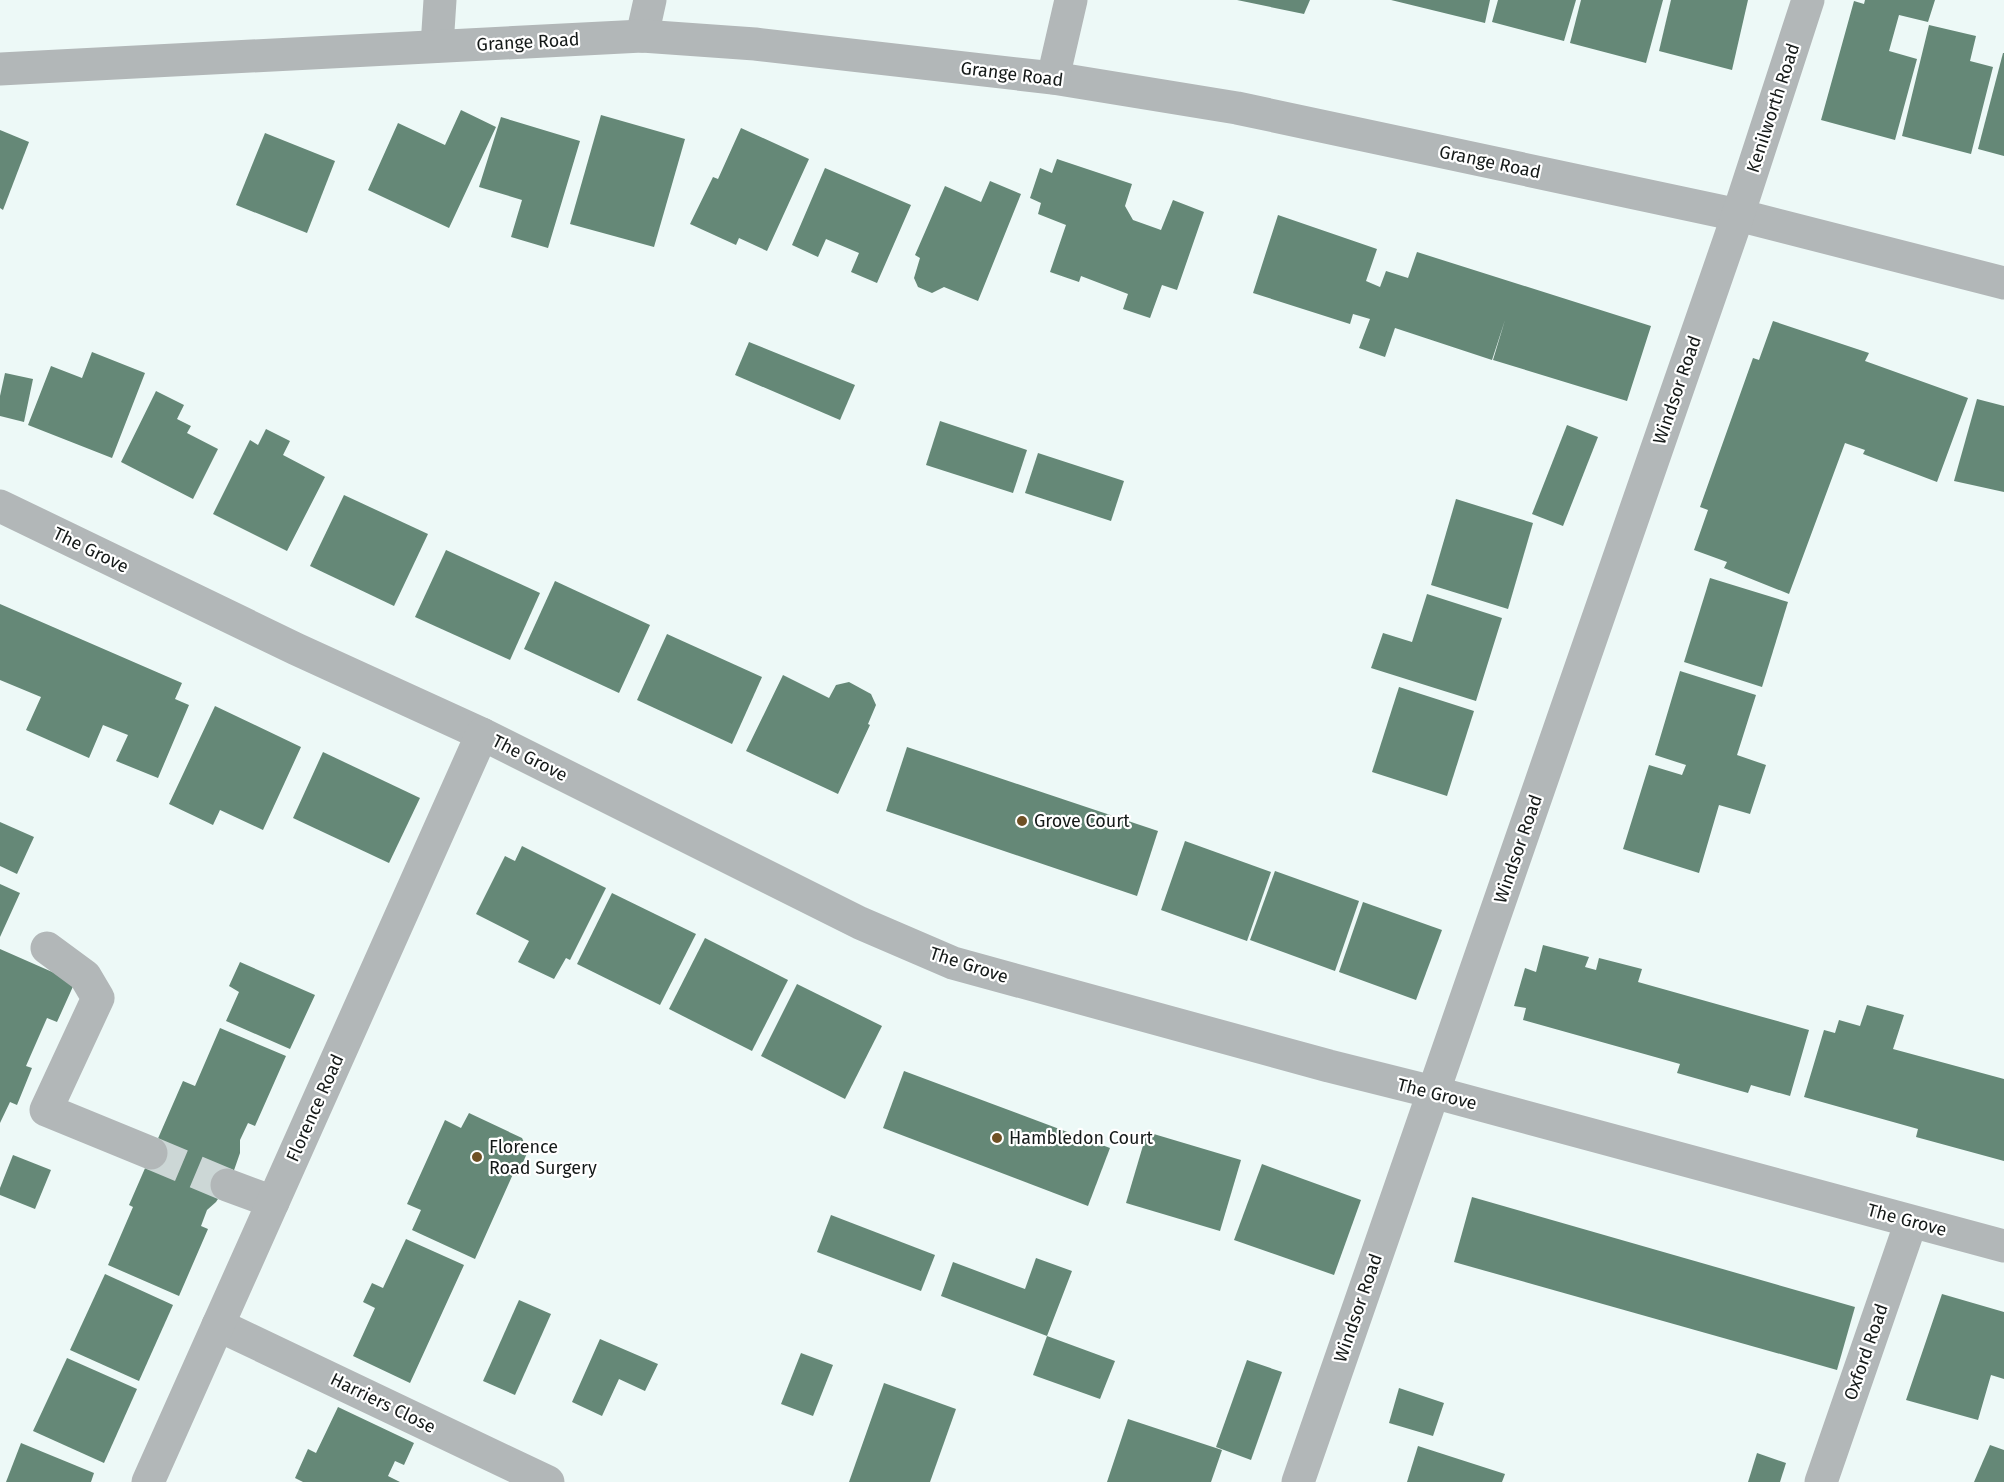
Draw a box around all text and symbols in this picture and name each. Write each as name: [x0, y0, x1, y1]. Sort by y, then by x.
street label: Grange Road: [476, 28, 580, 56]
street label: Kenilworth Road: [1742, 41, 1804, 175]
street label: Grange Road: [959, 57, 1065, 91]
street label: Grange Road: [1437, 141, 1543, 183]
street label: Windsor Road: [1648, 333, 1706, 447]
street label: The Grove: [50, 522, 132, 578]
street label: The Grove: [489, 730, 571, 786]
street label: Windsor Road: [1489, 792, 1547, 906]
place label: Grove Court: [1034, 810, 1130, 832]
marker: Grove Court: [1015, 814, 1029, 828]
street label: The Grove: [927, 942, 1011, 988]
street label: Florence Road: [281, 1051, 349, 1165]
street label: The Grove: [1395, 1074, 1479, 1114]
place label: Hambledon Court: [1009, 1127, 1153, 1149]
marker: Hambledon Court: [990, 1131, 1004, 1145]
place label: Florence Road Surgery: [489, 1136, 597, 1179]
marker: Florence Road Surgery: [470, 1150, 484, 1164]
street label: The Grove: [1865, 1199, 1949, 1241]
street label: Windsor Road: [1329, 1251, 1387, 1365]
street label: Oxford Road: [1839, 1301, 1893, 1403]
street label: Harriers Close: [327, 1368, 439, 1438]

